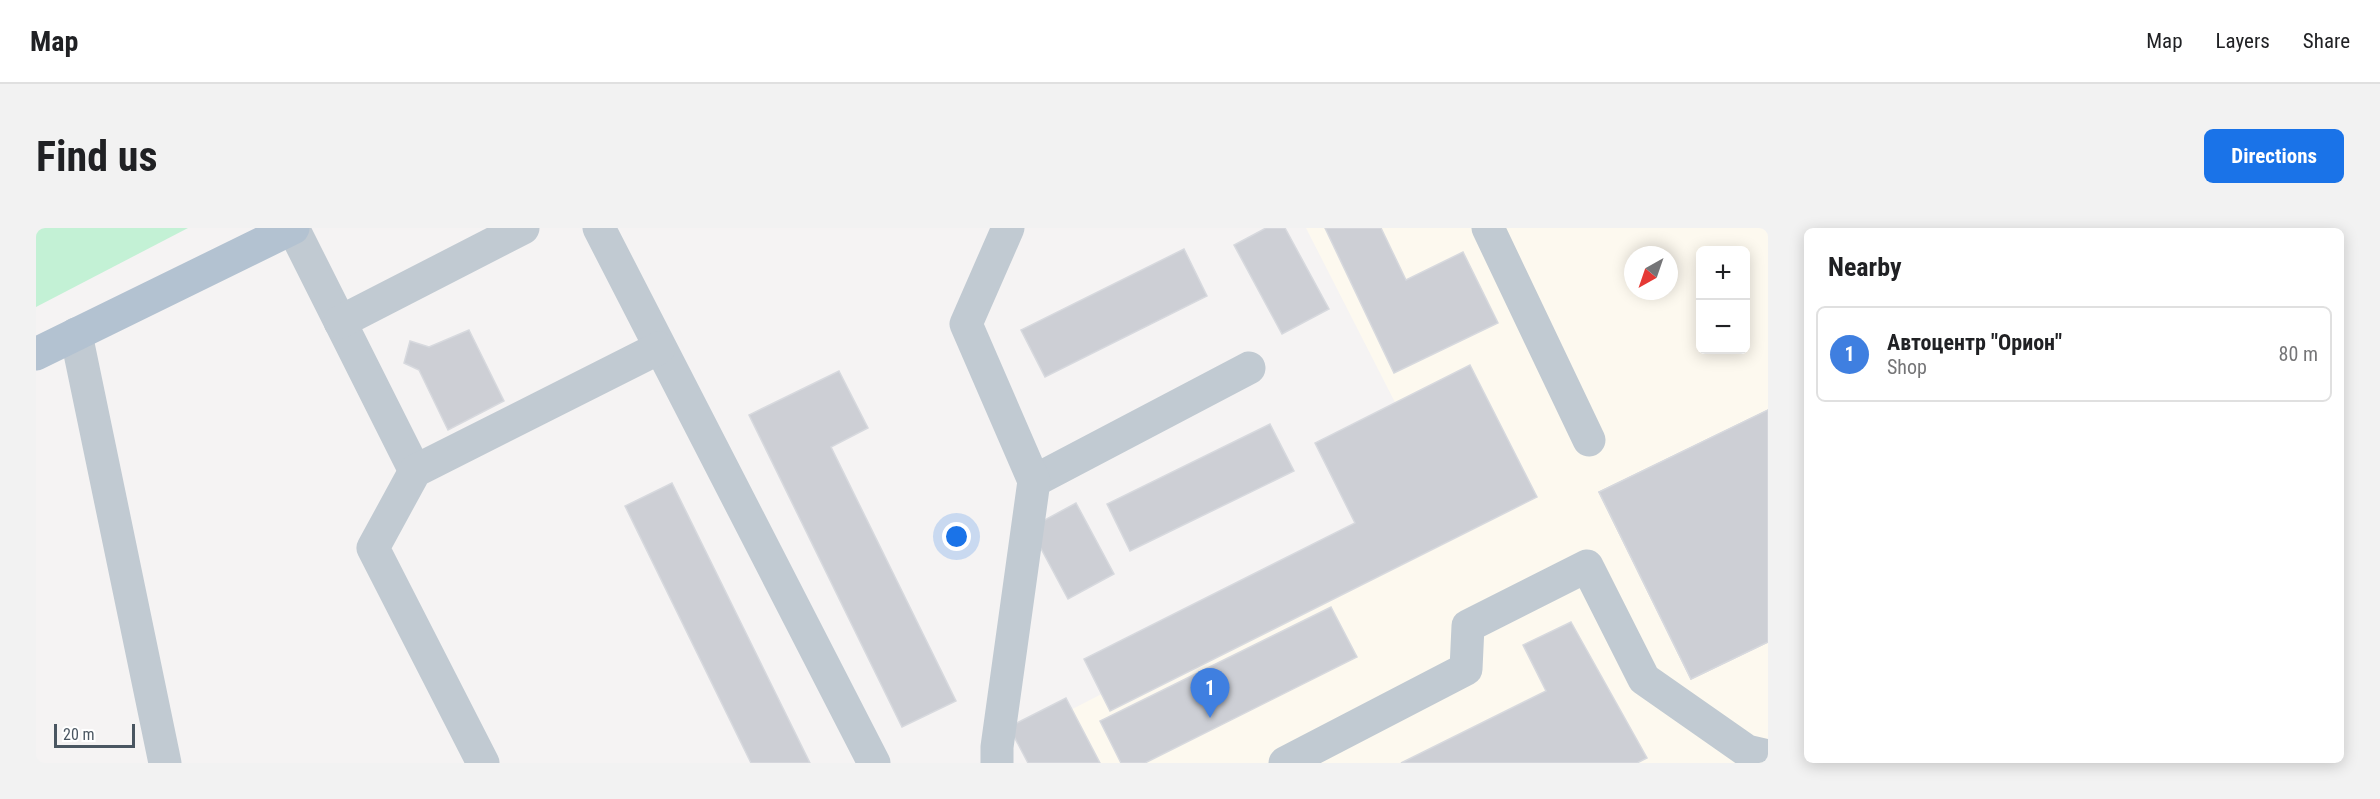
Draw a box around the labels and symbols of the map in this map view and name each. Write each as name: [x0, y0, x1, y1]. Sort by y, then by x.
north arrow: [1624, 246, 1678, 300]
your location: [942, 522, 971, 551]
pin: 1: [1190, 668, 1230, 718]
scale bar: [54, 721, 135, 748]

